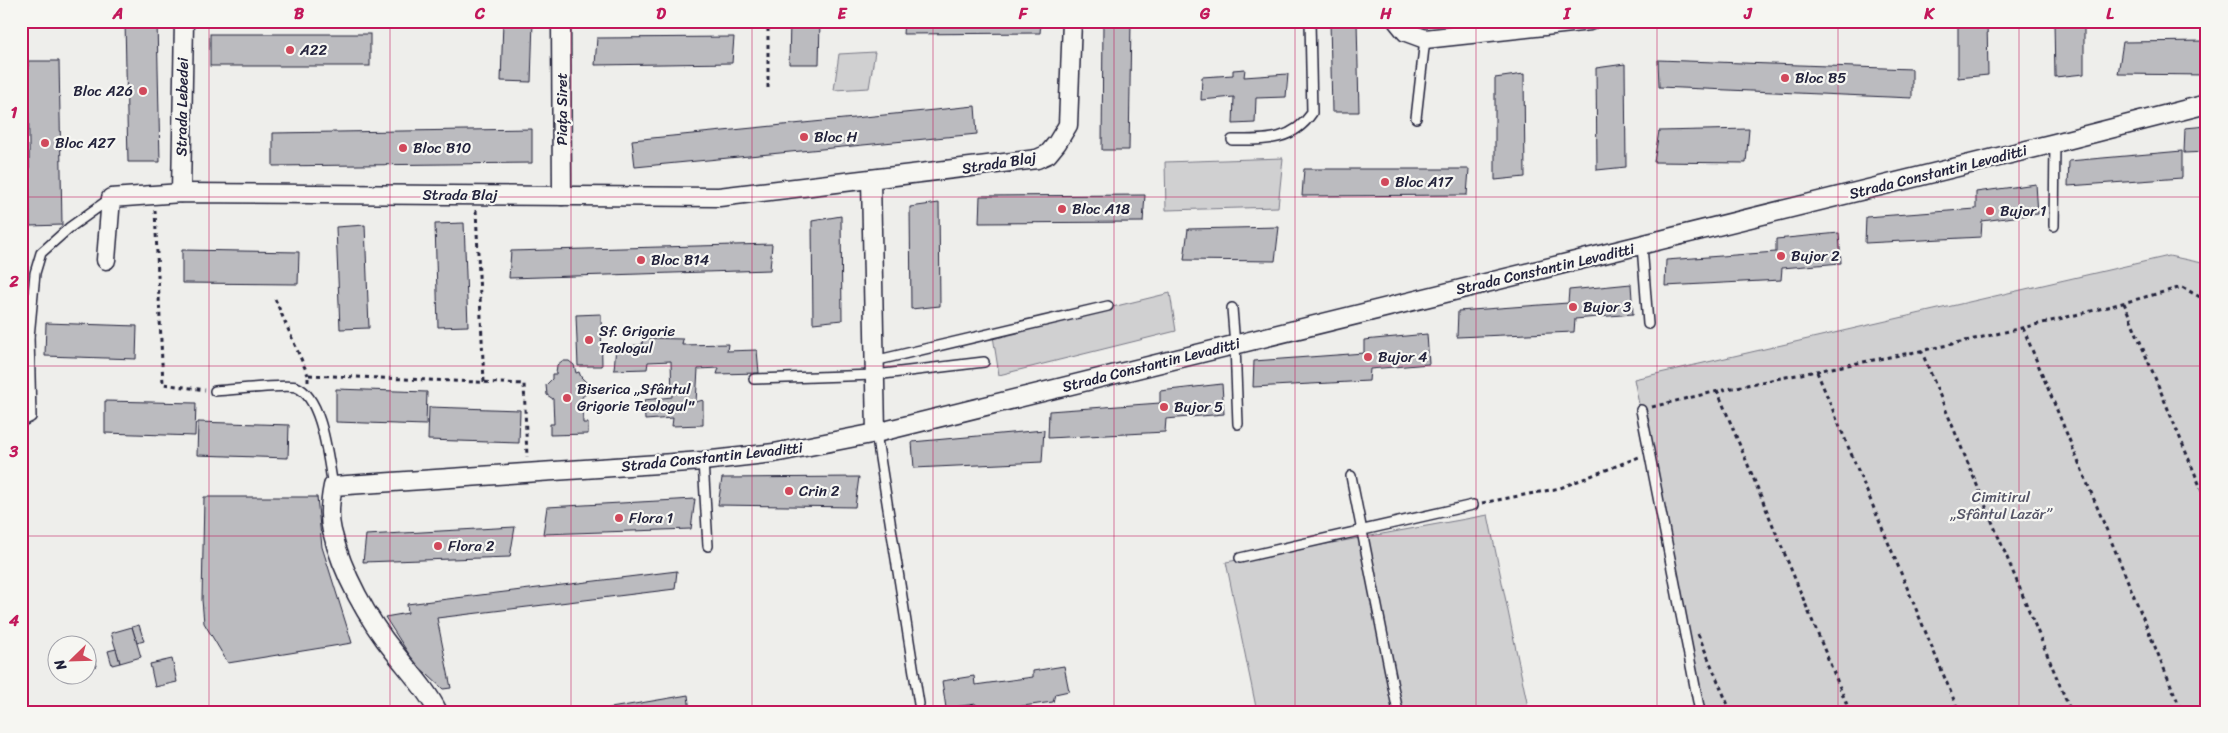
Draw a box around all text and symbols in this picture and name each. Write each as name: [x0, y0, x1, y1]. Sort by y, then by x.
text: A: [112, 0, 123, 28]
text: B: [294, 0, 305, 28]
text: C: [474, 0, 486, 28]
text: D: [656, 0, 666, 28]
text: E: [838, 0, 848, 28]
text: F: [1018, 0, 1029, 28]
text: G: [1199, 0, 1211, 28]
text: H: [1379, 0, 1392, 28]
text: I: [1563, 0, 1572, 28]
text: J: [1743, 0, 1753, 28]
text: K: [1923, 0, 1935, 28]
text: L: [2106, 0, 2114, 28]
place label: A22: [299, 37, 327, 63]
marker: A22: [284, 44, 296, 56]
street label: Strada Lebedei: [168, 56, 196, 157]
place label: Bloc B5: [1795, 65, 1847, 91]
street label: Piața Siret: [549, 72, 575, 145]
marker: Bloc B5: [1779, 72, 1791, 84]
place label: Bloc A26: [73, 78, 133, 104]
marker: Bloc A26: [137, 85, 149, 97]
text: 1: [11, 98, 18, 127]
place label: Bloc H: [814, 124, 858, 150]
place label: Bloc A27: [55, 130, 116, 156]
marker: Bloc H: [798, 131, 810, 143]
place label: Bloc B10: [413, 135, 471, 161]
marker: Bloc A27: [39, 137, 51, 149]
street label: Strada Constantin Levaditti: [1846, 137, 2030, 207]
marker: Bloc B10: [397, 142, 409, 154]
street label: Strada Blaj: [960, 144, 1038, 182]
place label: Bloc A17: [1395, 169, 1454, 195]
marker: Bloc A17: [1379, 176, 1391, 188]
street label: Strada Blaj: [422, 182, 498, 208]
place label: Bloc A18: [1072, 196, 1130, 222]
place label: Bujor 1: [2000, 198, 2047, 224]
marker: Bloc A18: [1056, 203, 1068, 215]
marker: Bujor 1: [1984, 205, 1996, 217]
street label: Strada Constantin Levaditti: [1453, 236, 1638, 302]
place label: Bujor 2: [1791, 243, 1840, 269]
place label: Bloc B14: [651, 247, 709, 273]
marker: Bujor 2: [1775, 250, 1787, 262]
marker: Bloc B14: [635, 254, 647, 266]
text: 2: [8, 267, 19, 296]
place label: Bujor 3: [1583, 294, 1631, 320]
marker: Bujor 3: [1567, 301, 1579, 313]
place label: Sf. Grigorie Teologul: [599, 318, 675, 361]
street label: Strada Constantin Levaditti: [1059, 330, 1243, 400]
marker: Sf. Grigorie Teologul: [583, 334, 595, 346]
place label: Bujor 4: [1378, 344, 1427, 370]
marker: Bujor 4: [1362, 351, 1374, 363]
place label: Biserica „Sfântul Grigorie Teologul": [577, 376, 695, 419]
marker: Biserica „Sfântul Grigorie Teologul": [561, 392, 573, 404]
place label: Bujor 5: [1174, 394, 1223, 420]
marker: Bujor 5: [1158, 401, 1170, 413]
street label: Strada Constantin Levaditti: [620, 434, 805, 479]
text: 3: [9, 437, 19, 466]
place label: Crin 2: [799, 478, 840, 504]
park label: Cimitirul „Sfântul Lazăr”: [1949, 484, 2054, 527]
marker: Crin 2: [783, 485, 795, 497]
place label: Flora 1: [629, 505, 673, 531]
marker: Flora 1: [613, 512, 625, 524]
place label: Flora 2: [448, 533, 495, 559]
marker: Flora 2: [432, 540, 444, 552]
text: 4: [8, 606, 19, 635]
north arrow: [48, 636, 98, 686]
text: N: [47, 655, 74, 675]

